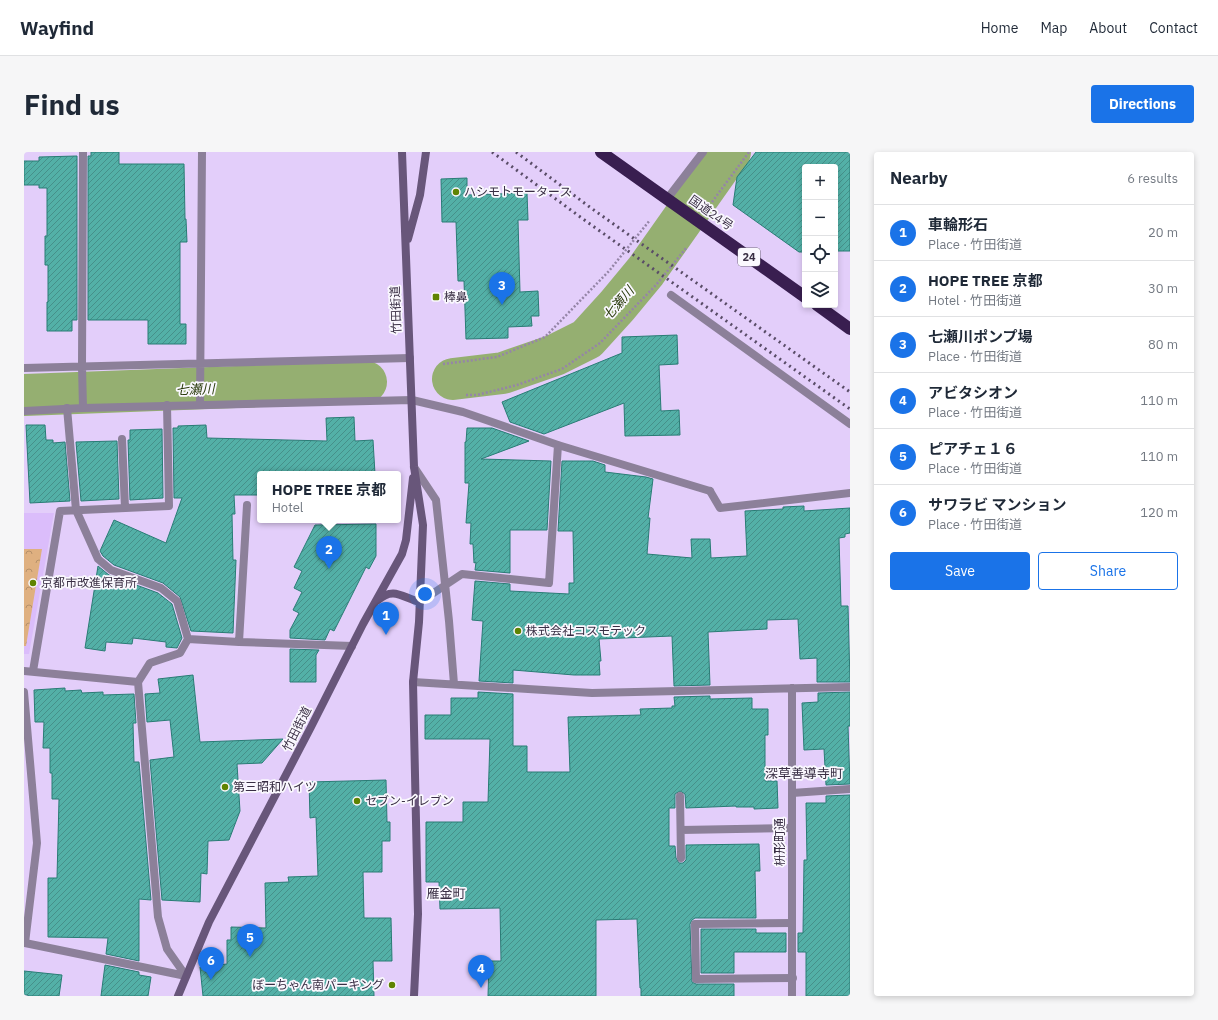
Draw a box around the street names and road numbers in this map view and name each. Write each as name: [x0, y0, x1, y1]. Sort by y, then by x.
street label: 国道24号: [686, 192, 736, 233]
road number: 24: [738, 248, 760, 266]
street label: 竹田街道: [387, 286, 404, 334]
street label: 竹田街道: [279, 704, 314, 754]
street label: 枡形町通: [772, 818, 787, 866]

